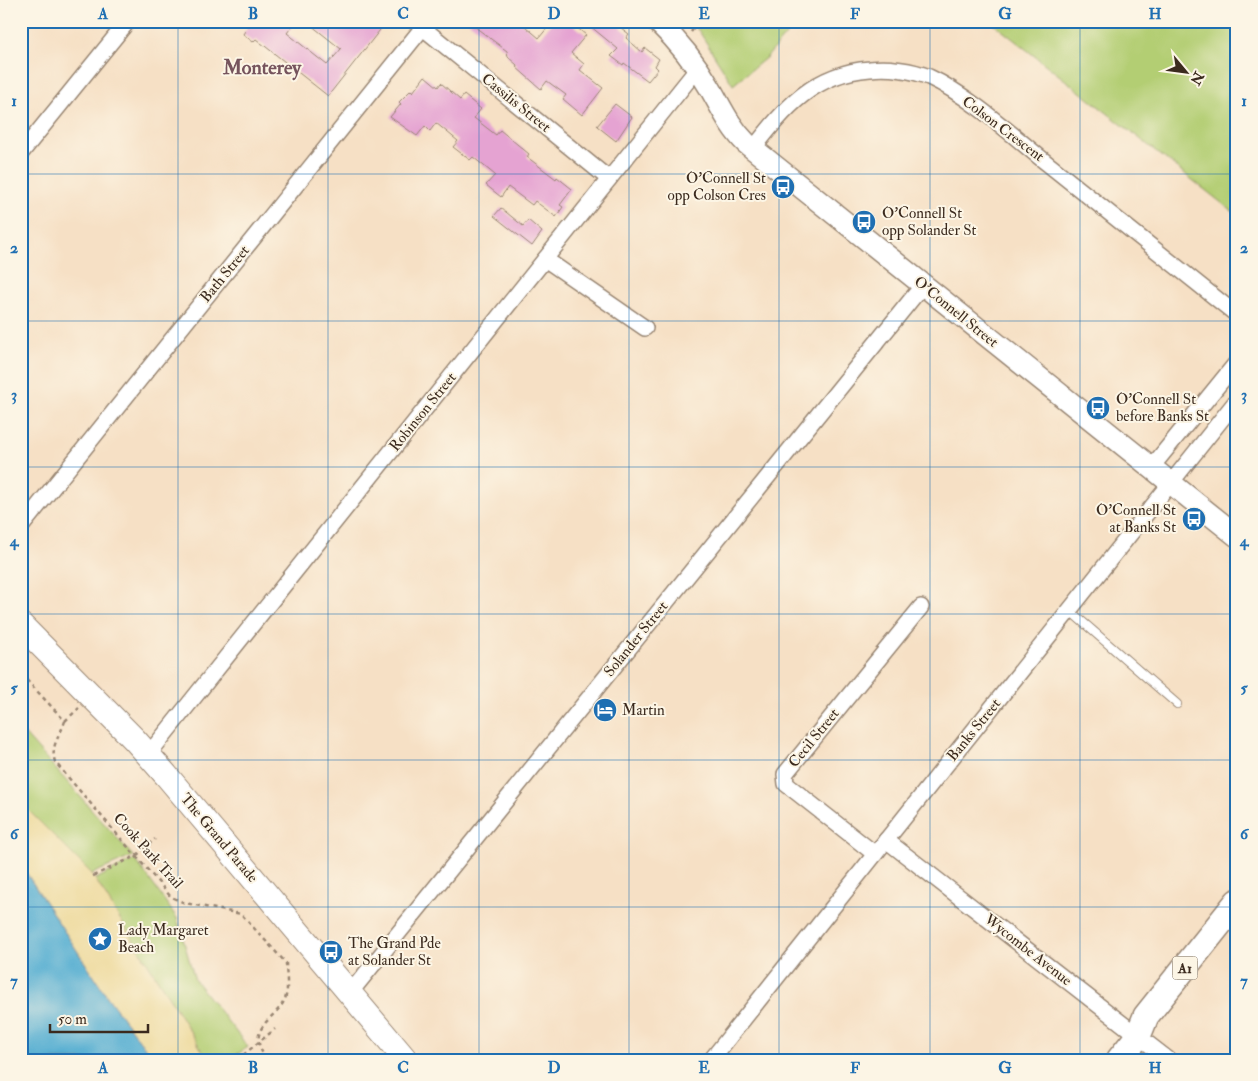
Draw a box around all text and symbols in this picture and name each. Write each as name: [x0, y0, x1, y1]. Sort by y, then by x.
text: A: [97, 4, 109, 24]
text: B: [248, 4, 258, 24]
text: C: [397, 4, 409, 24]
text: D: [547, 4, 561, 24]
text: E: [698, 4, 710, 24]
text: F: [850, 4, 860, 24]
text: G: [998, 4, 1012, 24]
text: H: [1148, 4, 1162, 24]
north arrow: [1160, 48, 1210, 98]
district label: Monterey: [222, 55, 302, 81]
text: N: [1186, 68, 1208, 88]
street label: Cassilis Street: [478, 69, 555, 137]
text: 1: [11, 91, 17, 111]
text: 1: [1241, 91, 1247, 111]
street label: Colson Crescent: [958, 92, 1048, 166]
place label: O'Connell St opp Colson Cres: [667, 169, 766, 206]
bus stop icon: O'Connell St opp Colson Cres: [770, 174, 796, 200]
place label: O'Connell St opp Solander St: [882, 204, 976, 241]
bus stop icon: O'Connell St opp Solander St: [851, 209, 877, 235]
text: 2: [10, 238, 18, 258]
text: 2: [1240, 238, 1248, 258]
street label: Bath Street: [196, 241, 254, 306]
street label: O'Connell Street: [910, 272, 1002, 352]
street label: Robinson Street: [385, 369, 461, 455]
text: 3: [11, 385, 17, 405]
text: 3: [1241, 385, 1247, 405]
place label: O'Connell St before Banks St: [1116, 390, 1209, 426]
bus stop icon: O'Connell St before Banks St: [1085, 395, 1111, 421]
place label: O'Connell St at Banks St: [1096, 501, 1176, 537]
bus stop icon: O'Connell St at Banks St: [1181, 506, 1207, 532]
text: 4: [9, 531, 20, 551]
text: 4: [1239, 531, 1250, 551]
street label: Solander Street: [600, 597, 672, 681]
text: 5: [10, 678, 18, 698]
text: 5: [1240, 678, 1248, 698]
street label: Banks Street: [943, 695, 1005, 765]
hotel icon: Martin: [592, 697, 618, 723]
place label: Martin: [622, 701, 665, 720]
street label: Cecil Street: [784, 705, 844, 771]
street label: The Grand Parade: [176, 789, 262, 887]
street label: Cook Park Trail: [109, 809, 187, 893]
text: 6: [10, 824, 20, 844]
text: 6: [1240, 824, 1250, 844]
street label: Wycombe Avenue: [980, 909, 1076, 990]
place label: Lady Margaret Beach: [118, 921, 209, 957]
place icon: Lady Margaret Beach: [87, 926, 113, 952]
place label: The Grand Pde at Solander St: [348, 934, 441, 970]
bus stop icon: The Grand Pde at Solander St: [318, 939, 344, 965]
road number: A1: [1172, 956, 1198, 980]
text: 7: [10, 971, 18, 991]
text: 7: [1240, 971, 1248, 991]
scale bar: [50, 1001, 148, 1033]
text: 50 m: [58, 1010, 87, 1029]
text: A: [97, 1058, 109, 1078]
text: B: [248, 1058, 258, 1078]
text: C: [397, 1058, 409, 1078]
text: D: [547, 1058, 561, 1078]
text: E: [698, 1058, 710, 1078]
text: F: [850, 1058, 860, 1078]
text: G: [998, 1058, 1012, 1078]
text: H: [1148, 1058, 1162, 1078]

